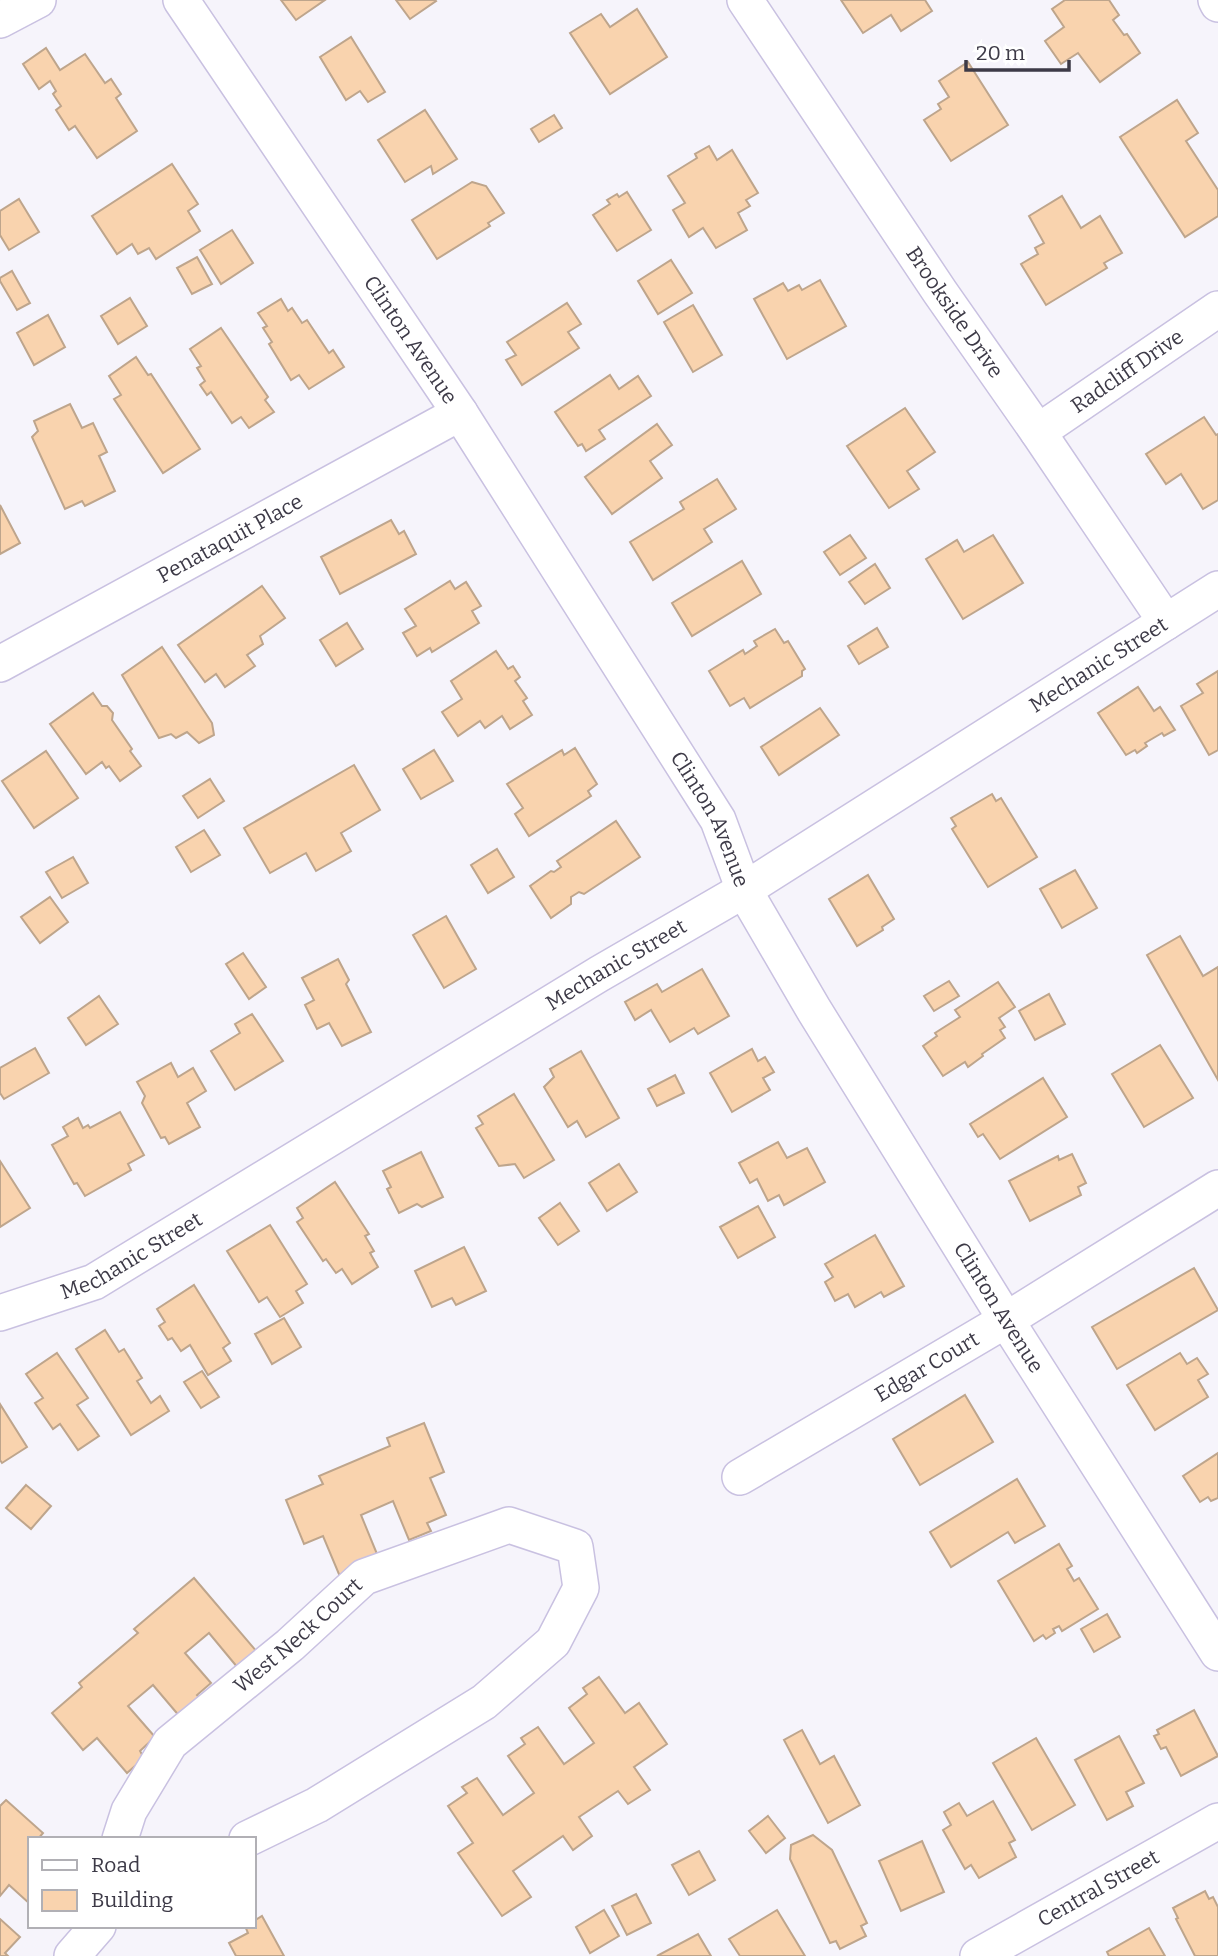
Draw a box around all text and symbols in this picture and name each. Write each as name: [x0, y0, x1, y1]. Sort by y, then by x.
scale bar: [966, 28, 1069, 72]
text: 20 m: [976, 40, 1025, 66]
street label: Brookside Drive: [900, 242, 1009, 383]
street label: Clinton Avenue: [358, 271, 463, 409]
street label: Radcliff Drive: [1066, 324, 1188, 419]
street label: Penataquit Place: [153, 488, 307, 589]
street label: Mechanic Street: [1025, 611, 1173, 718]
street label: Clinton Avenue: [665, 746, 755, 891]
street label: Mechanic Street: [541, 913, 691, 1016]
street label: Mechanic Street: [57, 1206, 207, 1305]
street label: Clinton Avenue: [948, 1237, 1049, 1378]
street label: Edgar Court: [870, 1326, 984, 1408]
street label: West Neck Court: [228, 1572, 368, 1699]
legend: [28, 1837, 256, 1928]
street label: Central Street: [1033, 1844, 1164, 1933]
text: Road: [91, 1852, 140, 1878]
text: Building: [91, 1887, 174, 1913]

